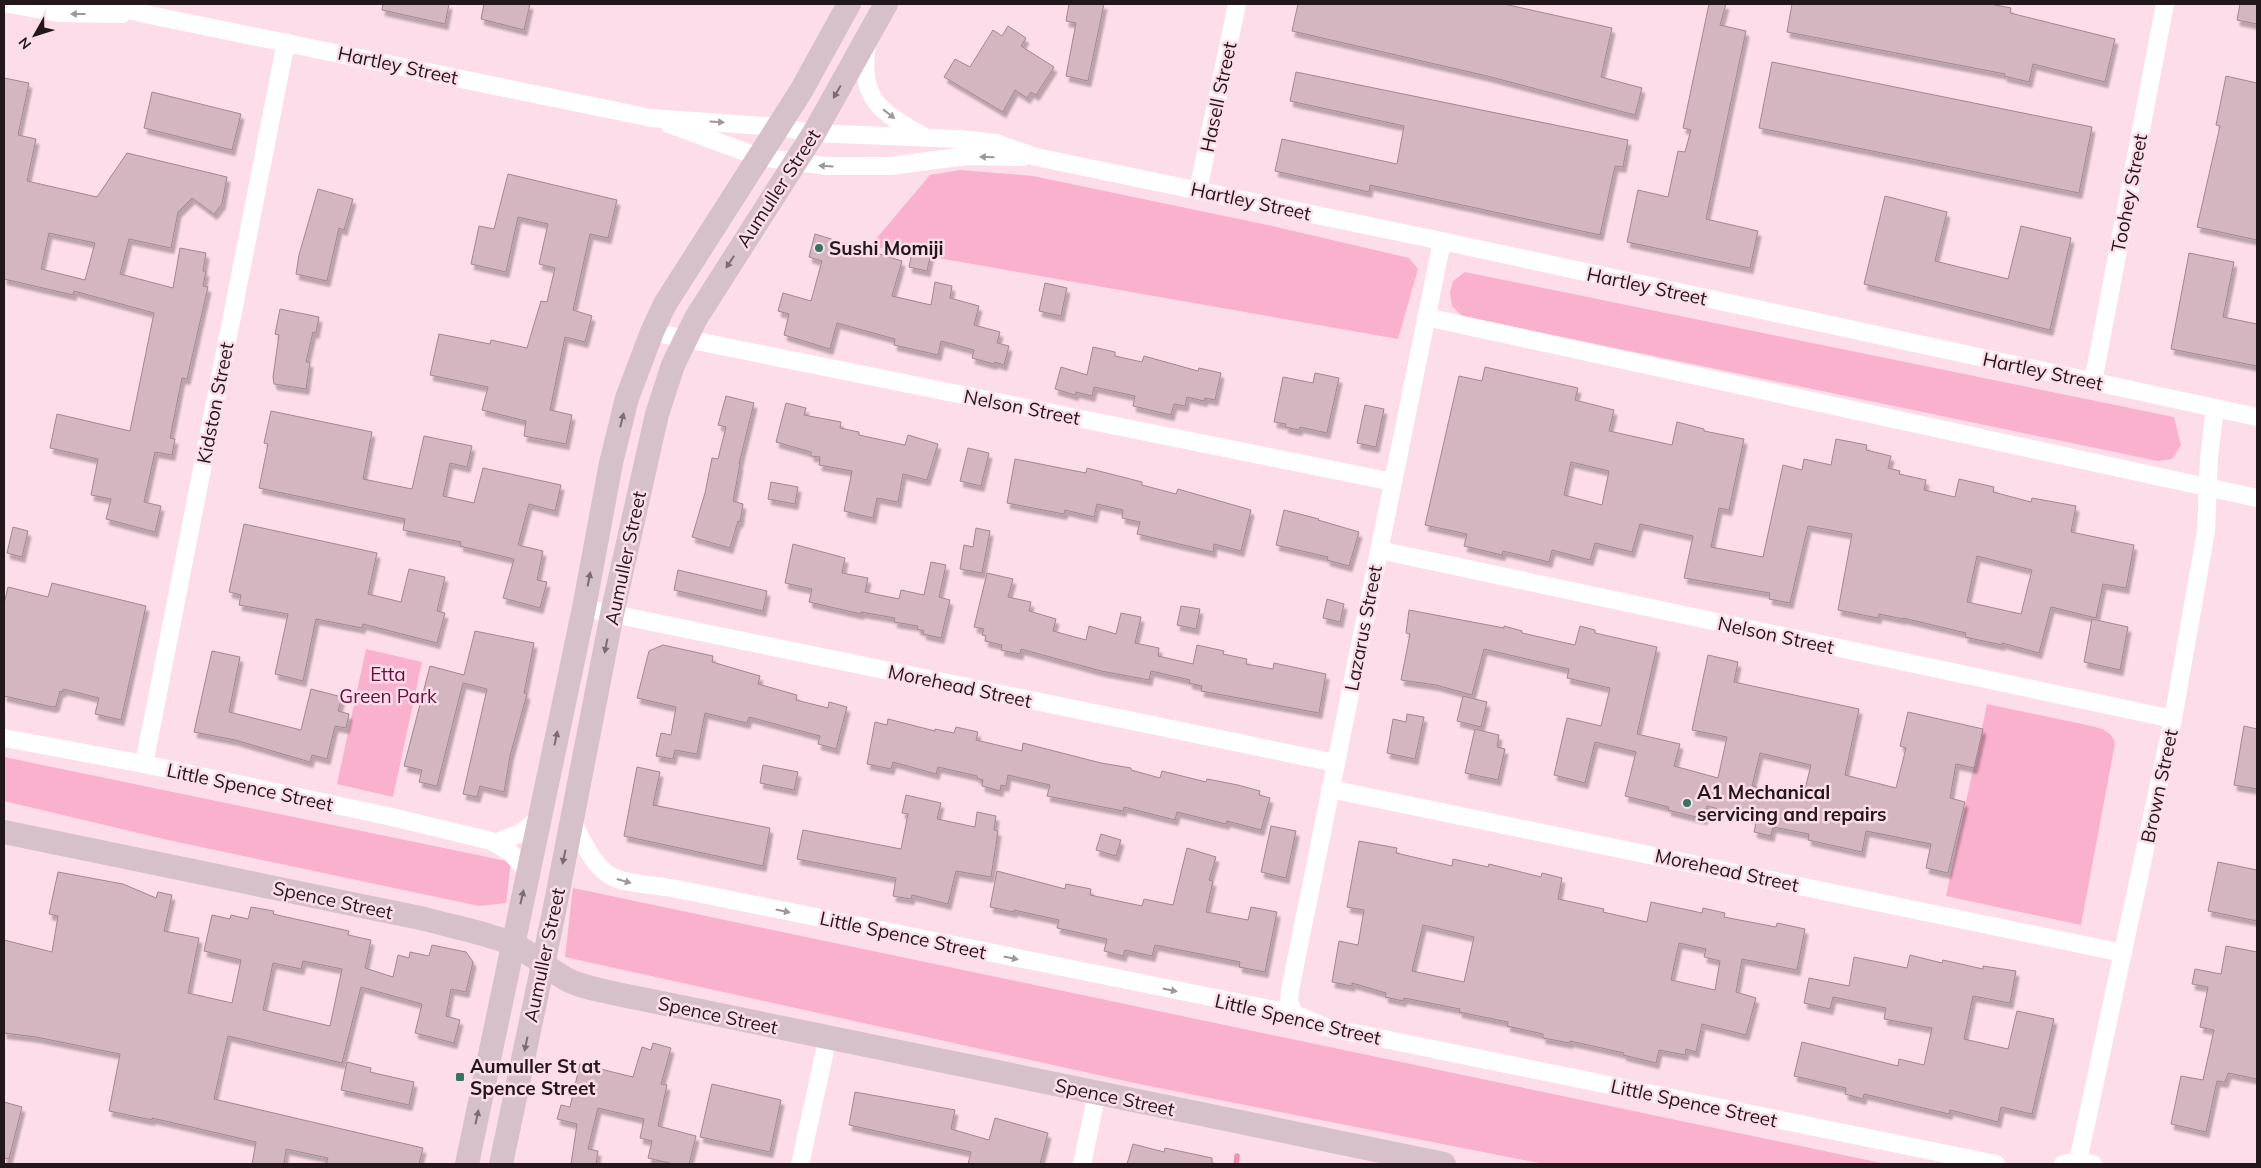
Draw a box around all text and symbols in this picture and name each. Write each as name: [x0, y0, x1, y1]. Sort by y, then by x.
one-way arrow: [70, 9, 86, 17]
north arrow: [10, 10, 60, 60]
text: N: [15, 33, 35, 53]
street label: Hasell Street: [1195, 39, 1241, 154]
street label: Hartley Street: [336, 41, 461, 90]
one-way arrow: [833, 86, 842, 99]
one-way arrow: [882, 108, 895, 119]
one-way arrow: [709, 118, 725, 126]
street label: Aumuller Street: [731, 124, 825, 252]
street label: Toohey Street: [2106, 131, 2152, 255]
one-way arrow: [979, 153, 995, 161]
one-way arrow: [817, 162, 833, 170]
street label: Hartley Street: [1189, 177, 1314, 226]
place label: Sushi Momiji: [829, 236, 943, 260]
marker: Sushi Momiji: [813, 242, 825, 254]
one-way arrow: [725, 255, 735, 269]
street label: Hartley Street: [1585, 262, 1710, 311]
street label: Kidston Street: [191, 340, 239, 466]
street label: Hartley Street: [1981, 347, 2106, 396]
street label: Nelson Street: [962, 384, 1083, 430]
one-way arrow: [618, 412, 626, 427]
street label: Aumuller Street: [599, 488, 651, 627]
street label: Lazarus Street: [1339, 563, 1387, 693]
one-way arrow: [586, 570, 594, 586]
street label: Nelson Street: [1716, 611, 1837, 659]
one-way arrow: [602, 639, 610, 654]
street label: Morehead Street: [886, 659, 1034, 713]
park label: Etta Green Park: [339, 662, 437, 708]
street label: Brown Street: [2135, 727, 2183, 845]
one-way arrow: [552, 730, 560, 745]
street label: Little Spence Street: [165, 758, 336, 816]
place label: A1 Mechanical servicing and repairs: [1697, 780, 1887, 826]
marker: A1 Mechanical servicing and repairs: [1681, 797, 1693, 809]
street label: Morehead Street: [1653, 843, 1801, 897]
one-way arrow: [560, 850, 568, 865]
street label: Spence Street: [271, 876, 395, 924]
one-way arrow: [616, 878, 631, 886]
street label: Aumuller Street: [518, 885, 570, 1024]
one-way arrow: [518, 889, 526, 904]
street label: Little Spence Street: [818, 906, 989, 964]
one-way arrow: [776, 907, 791, 915]
one-way arrow: [1003, 954, 1019, 962]
one-way arrow: [1163, 986, 1178, 994]
street label: Little Spence Street: [1213, 988, 1384, 1050]
street label: Spence Street: [656, 991, 780, 1039]
one-way arrow: [522, 1036, 530, 1051]
place label: Aumuller St at Spence Street: [470, 1054, 601, 1100]
marker: Aumuller St at Spence Street: [454, 1071, 466, 1083]
street label: Spence Street: [1053, 1073, 1177, 1121]
street label: Little Spence Street: [1609, 1074, 1780, 1132]
one-way arrow: [473, 1109, 481, 1124]

